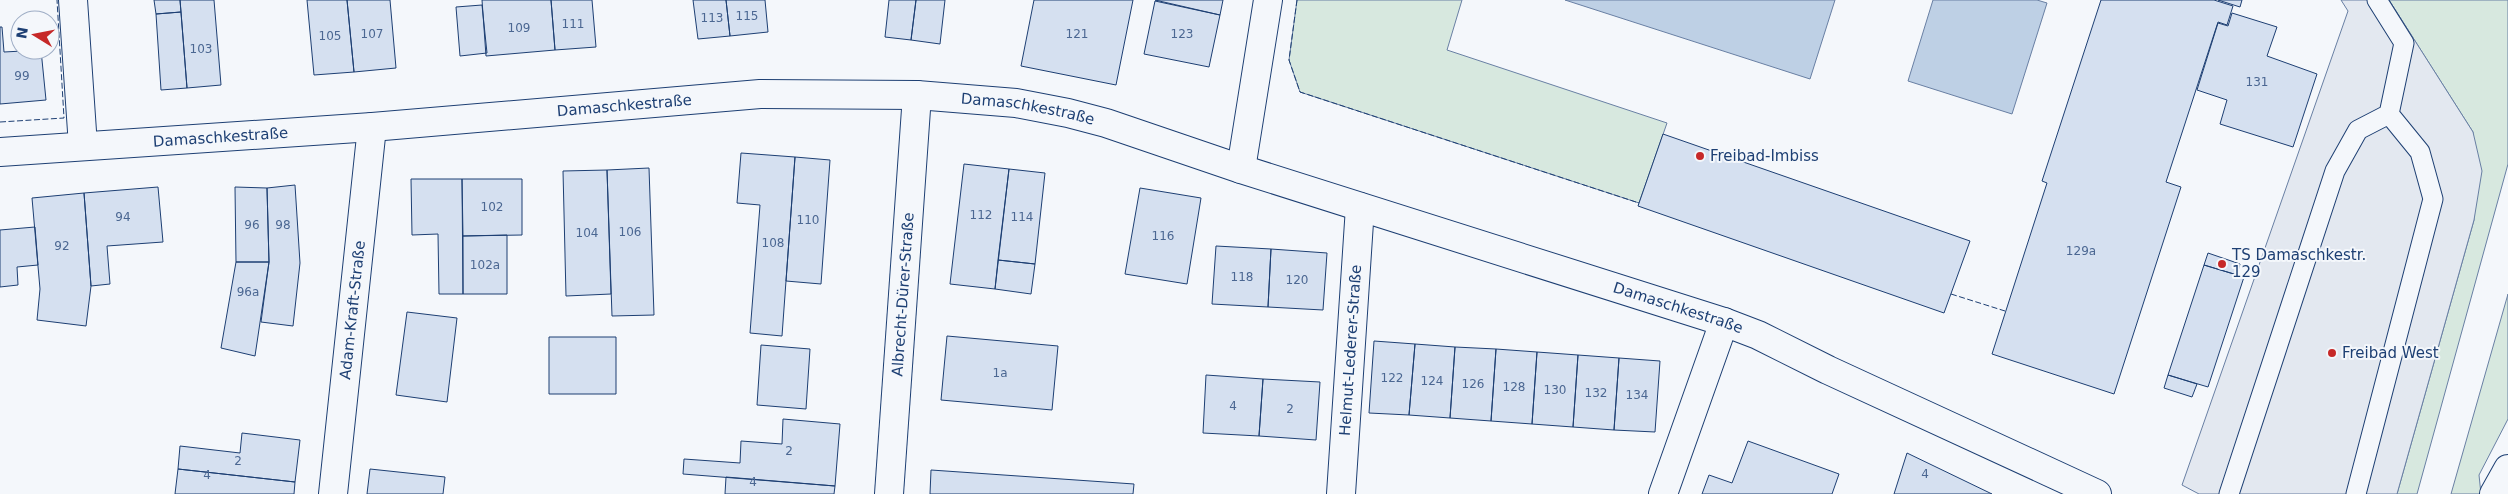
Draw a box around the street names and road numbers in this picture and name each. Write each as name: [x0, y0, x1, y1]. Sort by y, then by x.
street label: Damaschkestraße: [960, 90, 1097, 129]
street label: Damaschkestraße: [556, 91, 692, 120]
street label: Damaschkestraße: [152, 124, 289, 151]
street label: Albrecht-Dürer-Straße: [888, 212, 918, 377]
street label: Adam-Kraft-Straße: [336, 240, 369, 381]
street label: Helmut-Lederer-Straße: [1336, 264, 1365, 436]
street label: Damaschkestraße: [1611, 278, 1746, 337]

